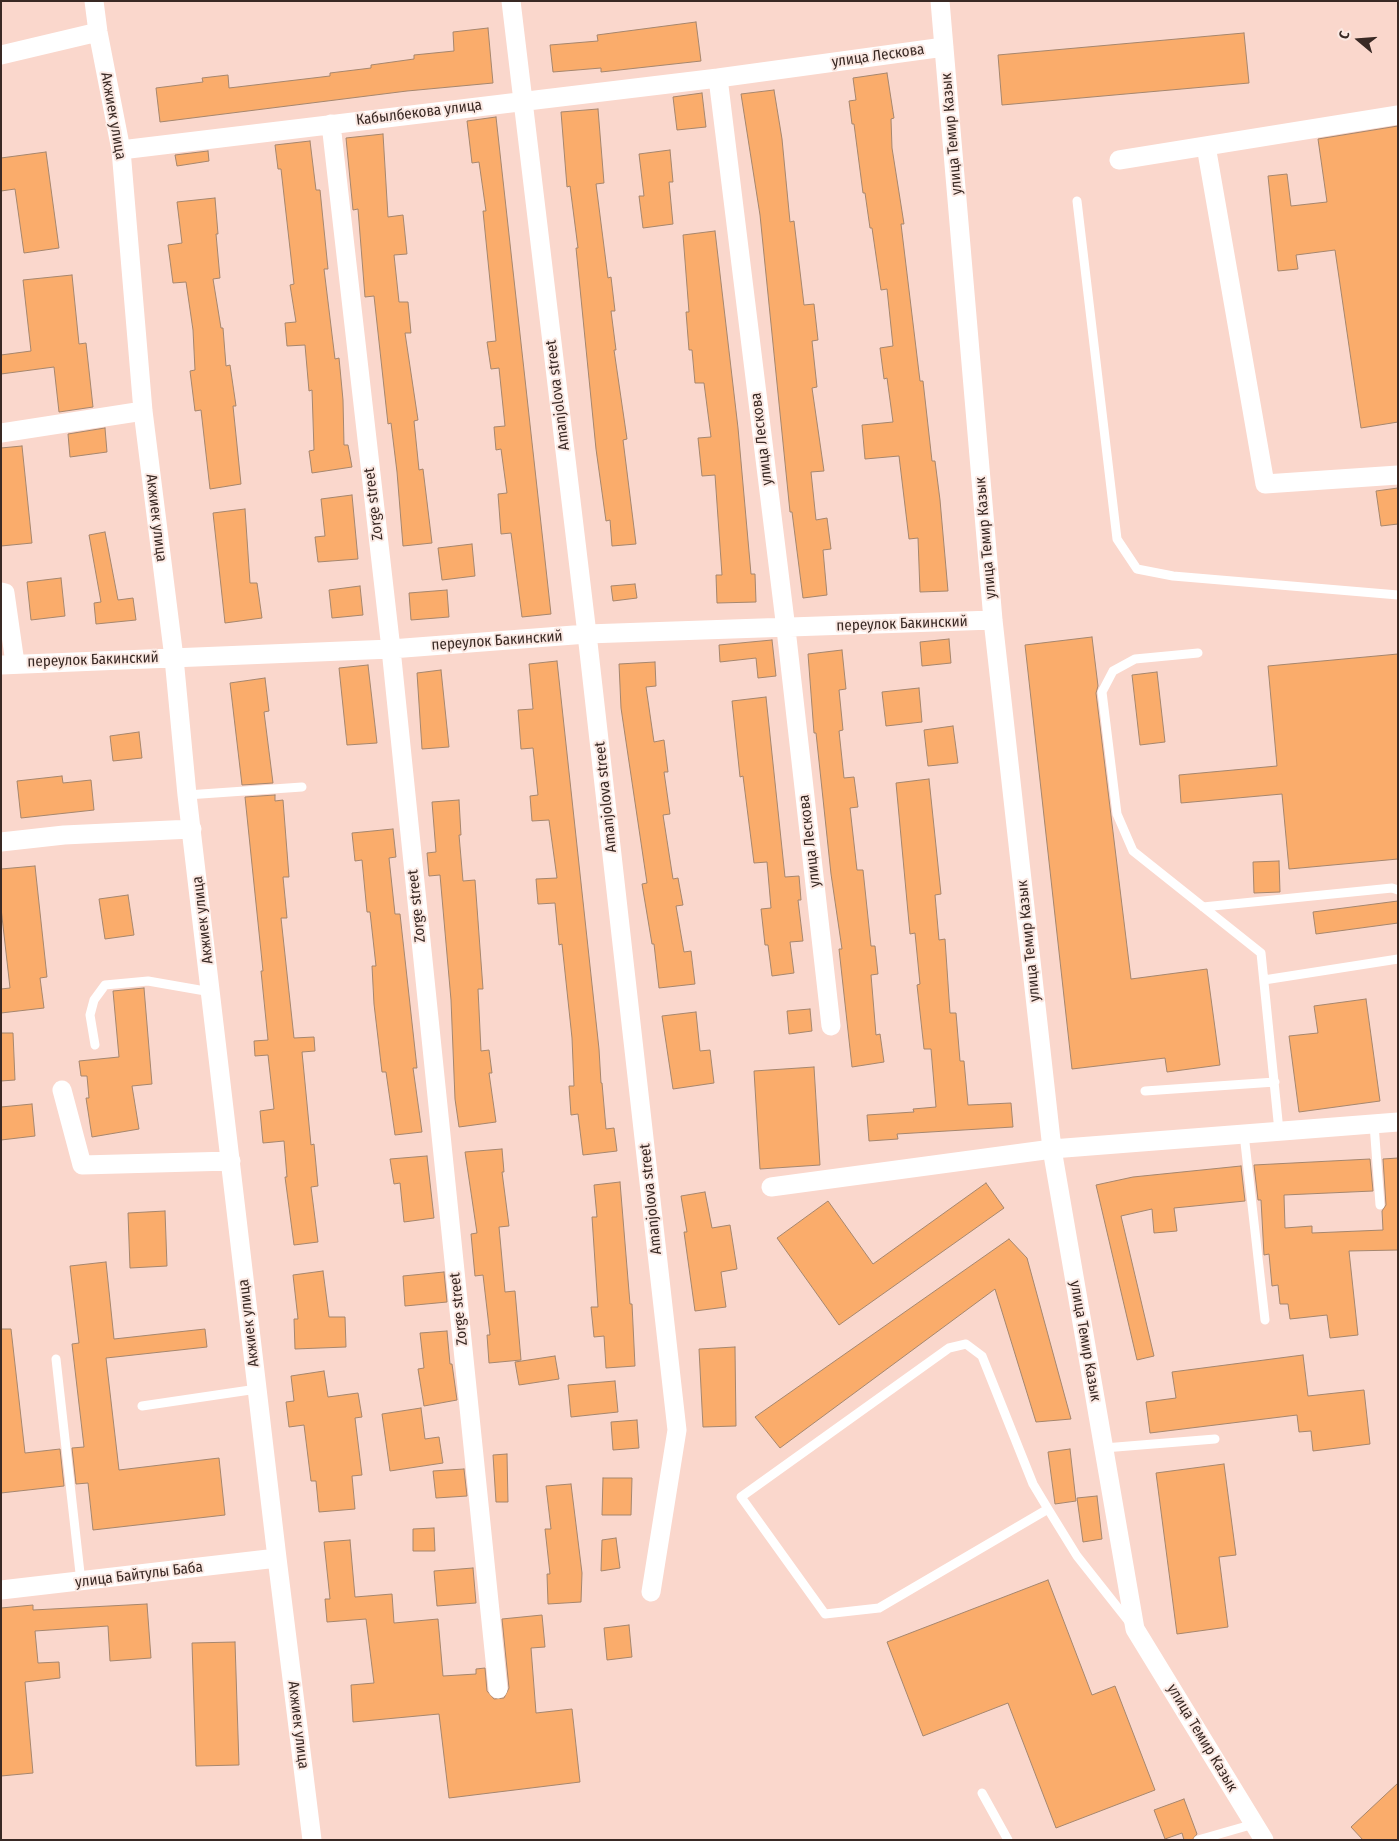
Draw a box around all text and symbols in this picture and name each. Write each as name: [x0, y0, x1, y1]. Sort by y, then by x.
north arrow: [1334, 15, 1384, 65]
text: С: [1335, 29, 1353, 41]
street label: улица Лескова: [831, 41, 925, 71]
street label: Акжиек улица: [96, 71, 130, 161]
street label: улица Темир Казык: [938, 72, 966, 196]
street label: Кабылбекова улица: [355, 96, 483, 130]
street label: Amanjolova street: [542, 339, 574, 451]
street label: улица Лескова: [747, 392, 777, 486]
street label: Zorge street: [361, 467, 387, 541]
street label: Акжиек улица: [142, 473, 170, 563]
street label: улица Темир Казык: [972, 476, 1000, 600]
street label: переулок Бакинский: [836, 613, 968, 635]
street label: переулок Бакинский: [431, 627, 563, 655]
street label: переулок Бакинский: [27, 649, 159, 671]
street label: Amanjolova street: [591, 741, 621, 853]
street label: улица Лескова: [795, 794, 825, 888]
street label: Zorge street: [404, 869, 430, 943]
street label: Акжиек улица: [189, 875, 217, 965]
street label: улица Темир Казык: [1014, 879, 1044, 1003]
street label: Amanjolova street: [636, 1143, 666, 1255]
street label: Zorge street: [446, 1272, 472, 1346]
street label: Акжиек улица: [235, 1278, 263, 1368]
street label: улица Темир Казык: [1066, 1279, 1104, 1403]
street label: улица Байтулы Баба: [74, 1558, 204, 1592]
street label: Акжиек улица: [284, 1680, 312, 1770]
street label: улица Темир Казык: [1163, 1681, 1241, 1795]

